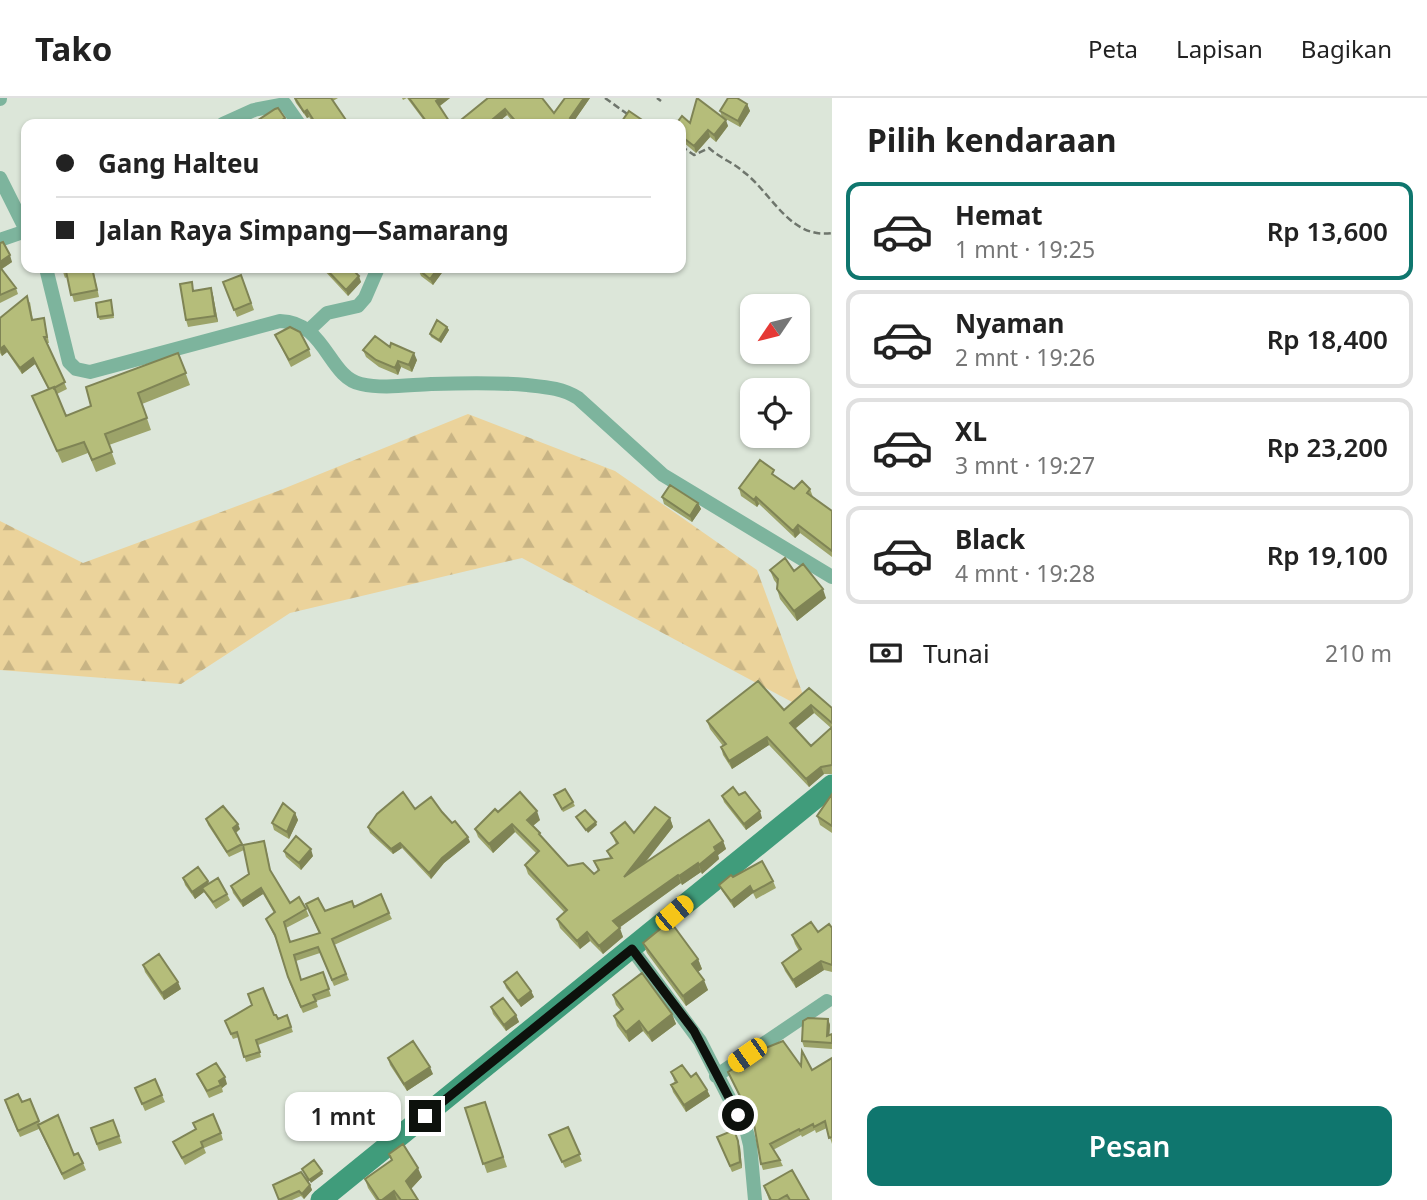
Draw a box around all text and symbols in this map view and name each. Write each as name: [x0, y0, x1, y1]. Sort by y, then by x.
text: Tako: [35, 26, 112, 71]
text: Peta: [1088, 32, 1138, 65]
text: Lapisan: [1176, 32, 1263, 65]
text: Bagikan: [1301, 32, 1392, 65]
text: Pilih kendaraan: [867, 118, 1117, 161]
text: Gang Halteu: [98, 145, 259, 181]
text: Hemat: [955, 197, 1043, 233]
icon: car: [871, 200, 934, 263]
text: Jalan Raya Simpang—Samarang: [98, 212, 509, 248]
text: Rp 13,600: [1267, 213, 1388, 249]
text: 1 mnt · 19:25: [955, 233, 1095, 265]
north arrow: [740, 294, 810, 364]
map controls: [740, 294, 810, 448]
text: Nyaman: [955, 305, 1064, 341]
icon: car: [871, 308, 934, 371]
text: Rp 18,400: [1267, 321, 1388, 357]
text: 2 mnt · 19:26: [955, 341, 1095, 373]
button: locate: [740, 378, 810, 448]
text: XL: [955, 413, 987, 449]
icon: car: [871, 416, 934, 479]
text: Rp 23,200: [1267, 429, 1388, 465]
text: 3 mnt · 19:27: [955, 449, 1095, 481]
text: Black: [955, 521, 1025, 557]
icon: car: [871, 524, 934, 587]
text: Rp 19,100: [1267, 537, 1388, 573]
text: 4 mnt · 19:28: [955, 557, 1095, 589]
icon: cash: [867, 634, 905, 672]
text: Tunai: [923, 635, 990, 671]
text: 210 m: [1325, 637, 1392, 669]
car: [652, 891, 697, 935]
car: [724, 1034, 771, 1076]
callout: 1 mnt: [285, 1091, 400, 1140]
route start: [722, 1099, 754, 1131]
text: 1 mnt: [310, 1100, 376, 1132]
route end: [409, 1100, 441, 1132]
button: Pesan: [867, 1106, 1392, 1186]

